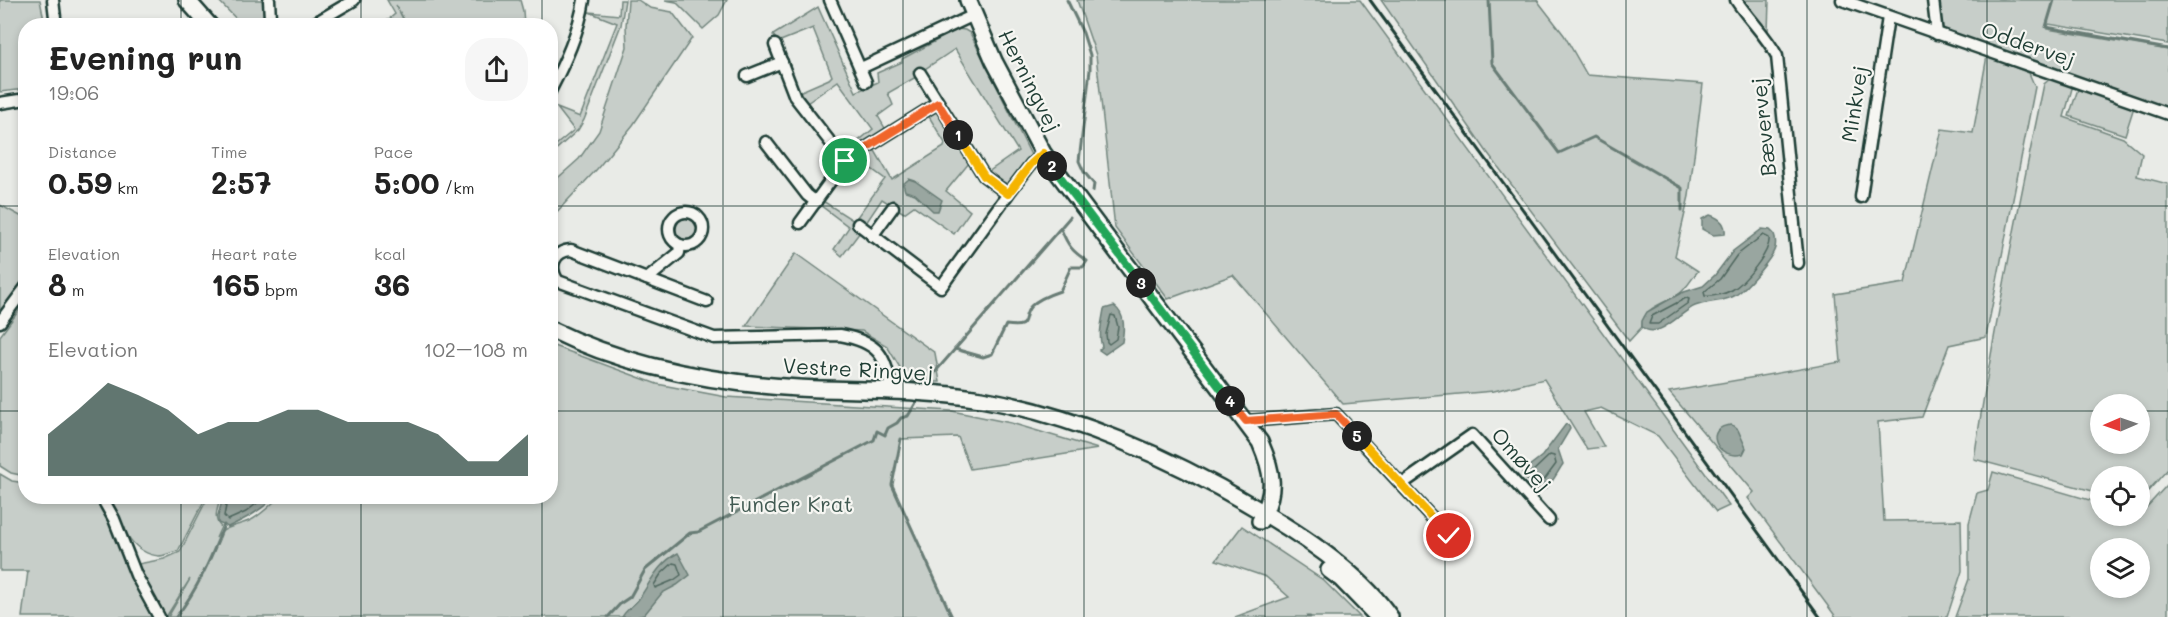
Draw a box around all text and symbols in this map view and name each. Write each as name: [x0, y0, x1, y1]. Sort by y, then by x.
street label: Oddervej: [1978, 15, 2079, 72]
street label: Herningvej: [993, 24, 1068, 136]
text: Evening run: [48, 35, 242, 78]
button: share: [465, 38, 528, 101]
street label: Minkvej: [1834, 64, 1873, 144]
street label: Bævervej: [1744, 76, 1781, 178]
text: 19:06: [48, 79, 99, 105]
pin: 1: [943, 120, 973, 150]
text: 1: [954, 124, 962, 145]
pin: [819, 135, 870, 186]
text: Distance: [48, 141, 117, 162]
text: Time: [211, 141, 247, 162]
text: Pace: [374, 141, 413, 162]
icon: arrive: [828, 144, 861, 177]
pin: 2: [1037, 151, 1067, 181]
text: 2: [1048, 155, 1056, 176]
text: 0.59: [48, 162, 112, 202]
text: 2:57: [211, 162, 272, 202]
text: 5:00: [374, 162, 440, 202]
text: km: [112, 177, 138, 198]
text: /km: [440, 177, 474, 198]
text: Elevation: [48, 243, 120, 264]
text: Heart rate: [211, 243, 297, 264]
text: kcal: [374, 243, 406, 264]
text: 8: [48, 264, 67, 304]
text: 165: [211, 264, 260, 304]
text: 36: [374, 264, 410, 304]
pin: 3: [1126, 268, 1156, 298]
text: 3: [1136, 272, 1146, 293]
text: m: [67, 279, 84, 300]
text: bpm: [260, 279, 298, 300]
text: Elevation: [48, 336, 138, 362]
text: 102–108 m: [423, 336, 528, 362]
street label: Vestre Ringvej: [782, 351, 934, 386]
pin: 4: [1215, 386, 1245, 416]
text: 4: [1225, 390, 1235, 411]
north arrow: [2090, 394, 2150, 454]
map controls: [2090, 394, 2150, 598]
pin: 5: [1342, 421, 1372, 451]
street label: Omøvej: [1486, 421, 1558, 497]
text: 5: [1352, 425, 1362, 446]
button: locate: [2090, 466, 2150, 526]
park label: Funder Krat: [729, 490, 853, 517]
pin: [1423, 510, 1474, 561]
icon: check: [1432, 519, 1465, 552]
button: layers: [2090, 538, 2150, 598]

